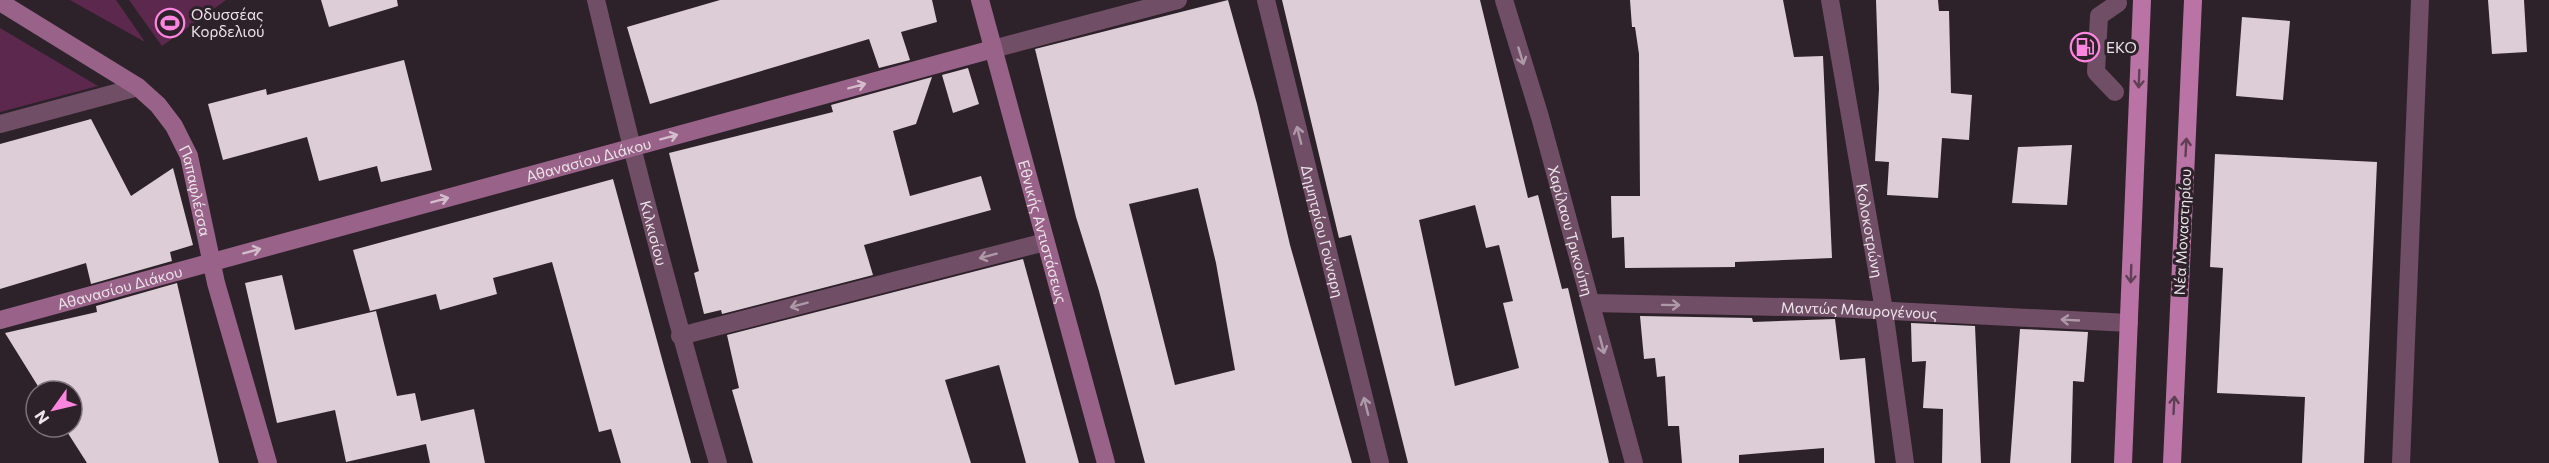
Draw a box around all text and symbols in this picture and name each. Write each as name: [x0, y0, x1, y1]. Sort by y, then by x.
place label: Οδυσσέας Κορδελιού: [191, 5, 265, 40]
sports icon: Οδυσσέας Κορδελιού: [154, 7, 186, 39]
fuel station icon: EKO: [2069, 31, 2101, 63]
place label: EKO: [2106, 38, 2137, 56]
one-way arrow: [1516, 46, 1527, 65]
one-way arrow: [2133, 69, 2145, 89]
one-way arrow: [847, 80, 866, 91]
one-way arrow: [1293, 126, 1305, 145]
one-way arrow: [659, 131, 678, 142]
street label: Αθανασίου Διάκου: [524, 134, 653, 185]
one-way arrow: [2181, 137, 2192, 157]
street label: Παπαφλέσσα: [176, 142, 215, 238]
street label: Εθνικής Αντιστάσεως: [1015, 158, 1071, 305]
street label: Δημητρίου Γούναρη: [1298, 163, 1348, 299]
street label: Χαρίλαου Τρικούπη: [1545, 163, 1597, 298]
street label: Νέα Μοναστηρίου: [2170, 168, 2194, 296]
street label: Κολοκοτρώνη: [1853, 182, 1887, 279]
one-way arrow: [430, 193, 449, 205]
street label: Κιλκισίου: [637, 198, 671, 267]
one-way arrow: [242, 245, 261, 256]
one-way arrow: [979, 251, 998, 263]
street label: Αθανασίου Διάκου: [55, 262, 184, 313]
one-way arrow: [2125, 264, 2136, 284]
street label: Μαντώς Μαυρογένους: [1780, 298, 1938, 322]
one-way arrow: [1660, 299, 1680, 310]
one-way arrow: [790, 300, 809, 312]
one-way arrow: [2061, 314, 2081, 325]
one-way arrow: [1597, 335, 1608, 354]
north arrow: [24, 379, 84, 439]
one-way arrow: [2169, 395, 2180, 415]
one-way arrow: [1360, 397, 1372, 416]
text: N: [30, 407, 52, 428]

